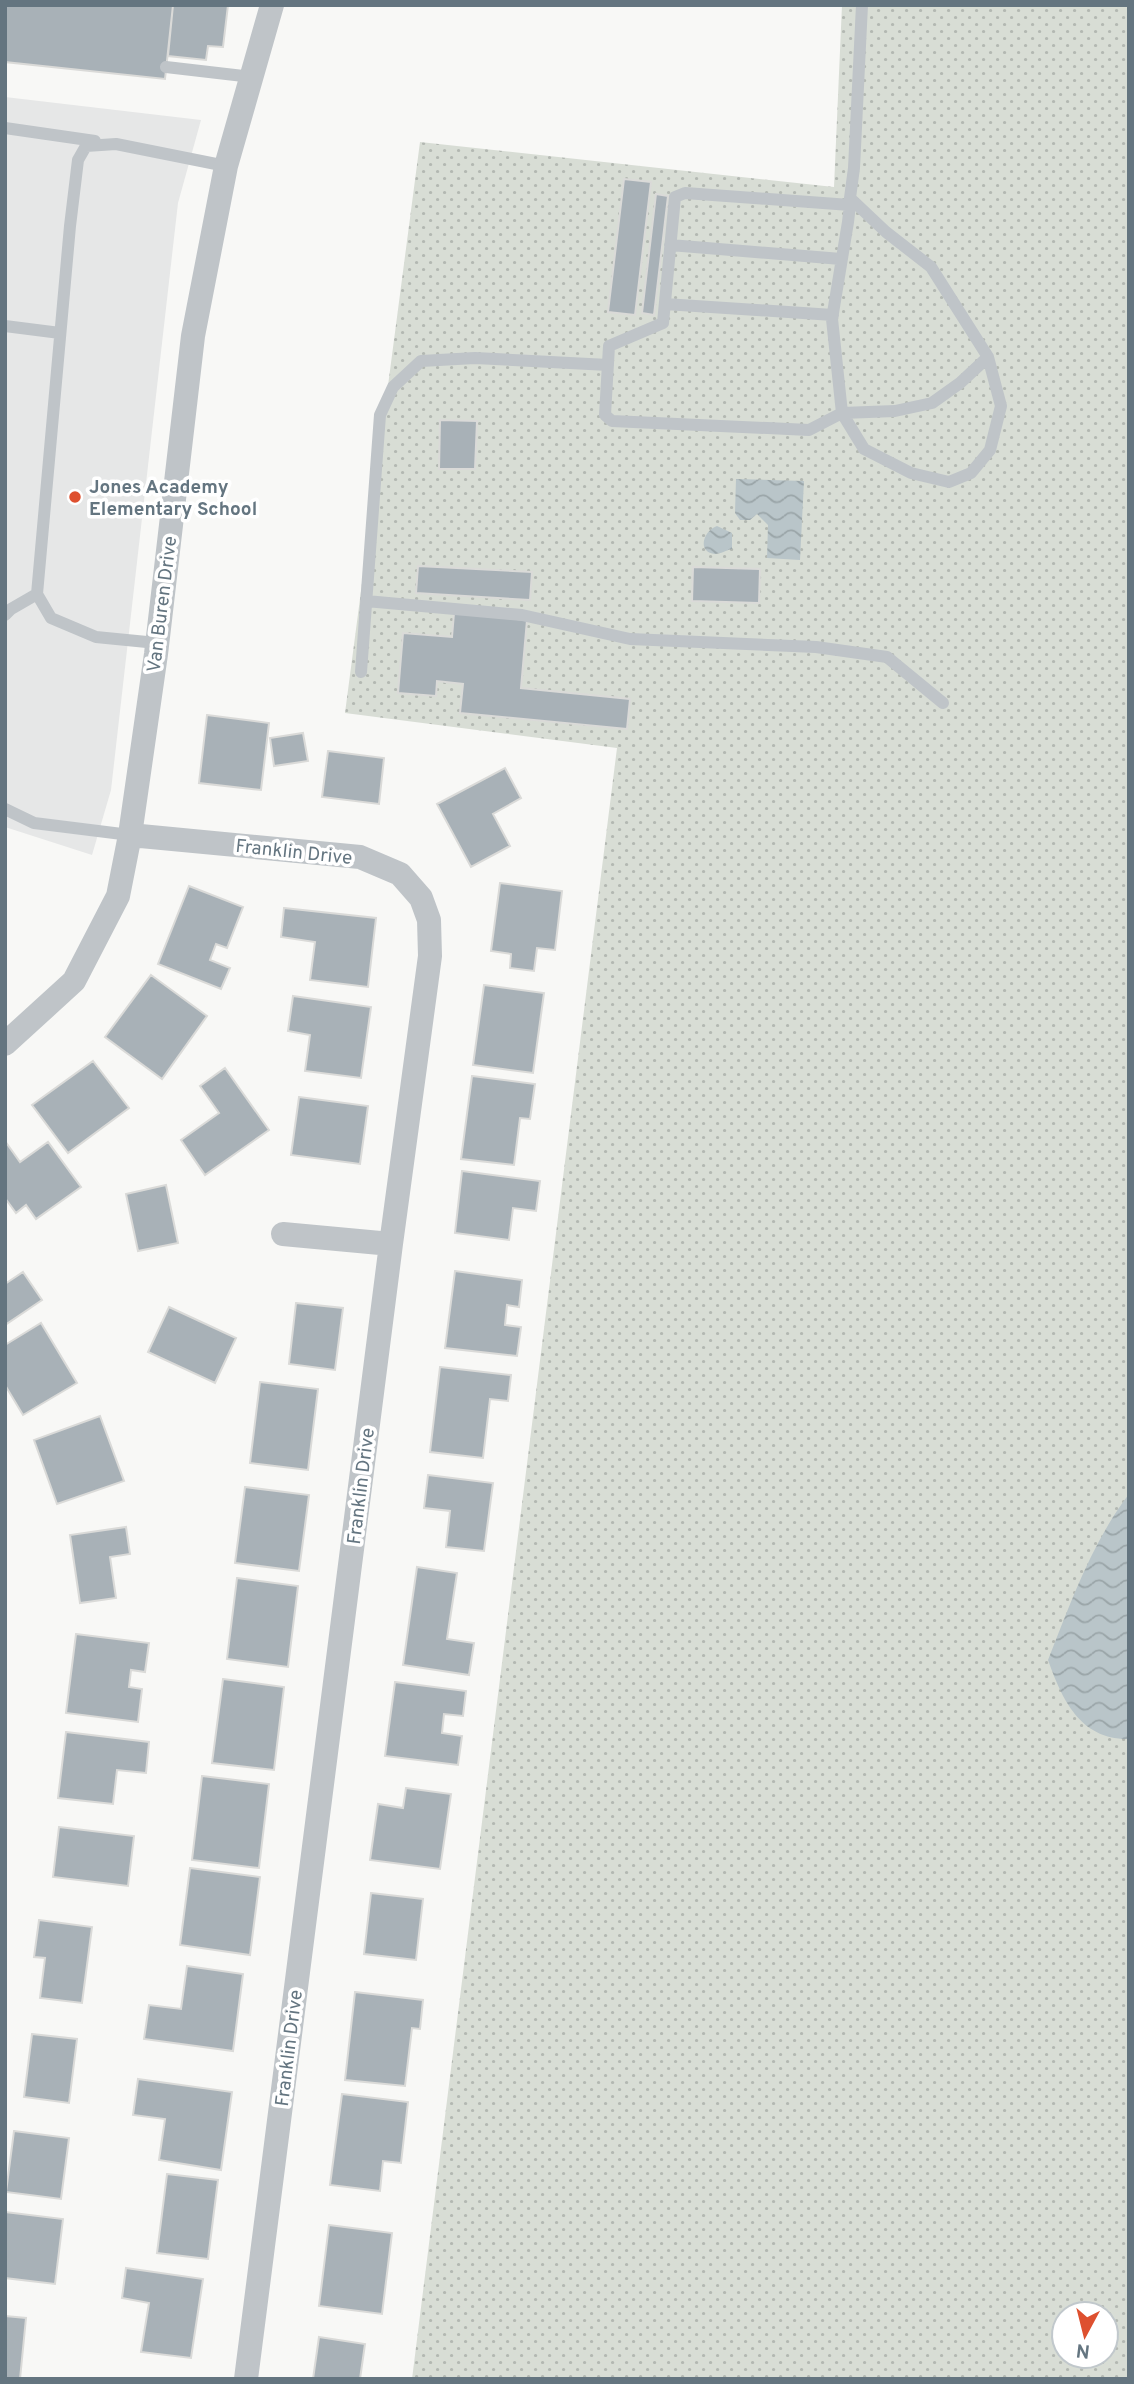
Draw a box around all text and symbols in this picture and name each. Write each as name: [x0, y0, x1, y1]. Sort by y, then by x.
place label: Jones Academy Elementary School: [89, 476, 257, 522]
marker: Jones Academy Elementary School: [67, 489, 83, 505]
street label: Van Buren Drive: [143, 535, 183, 674]
street label: Franklin Drive: [234, 835, 353, 871]
street label: Franklin Drive: [343, 1427, 381, 1546]
street label: Franklin Drive: [271, 1989, 309, 2108]
north arrow: [1050, 2300, 1120, 2370]
text: N: [1075, 2337, 1091, 2363]

